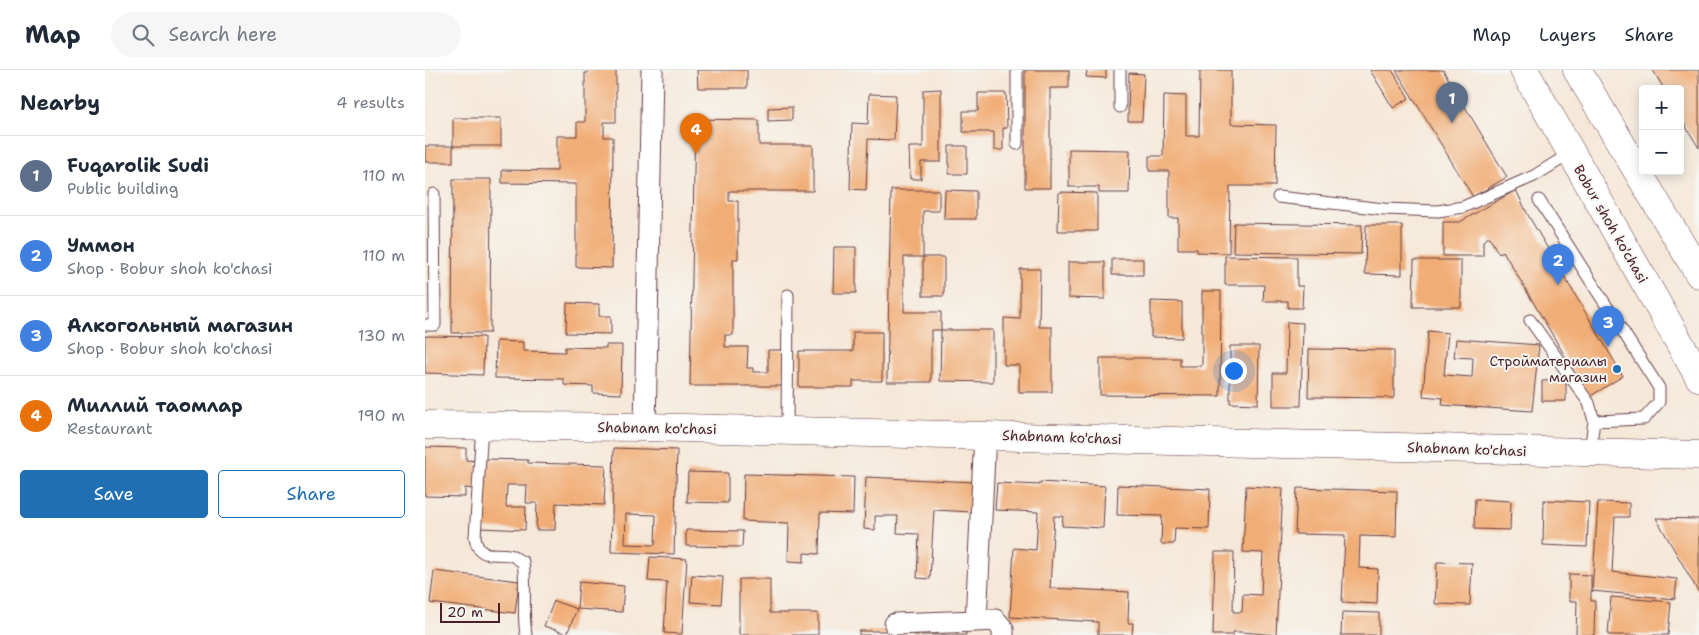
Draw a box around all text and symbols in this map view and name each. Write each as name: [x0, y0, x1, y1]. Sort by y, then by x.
search box: [111, 12, 461, 57]
text: Map: [25, 19, 81, 51]
icon: search: [129, 21, 157, 49]
text: Search here: [169, 22, 277, 47]
text: Map: [1473, 23, 1511, 47]
text: Layers: [1539, 23, 1596, 47]
text: Share: [1624, 23, 1674, 47]
pin: 1: [1436, 82, 1468, 123]
map controls: [1639, 85, 1684, 175]
button: +: [1639, 85, 1684, 130]
text: Nearby: [20, 89, 100, 117]
text: 4 results: [336, 92, 405, 113]
pin: 4: [680, 113, 712, 154]
button: −: [1639, 130, 1684, 175]
text: Fuqarolik Sudi: [67, 153, 209, 178]
street label: Bobur shoh ko'chasi: [1570, 162, 1652, 286]
text: 1: [32, 165, 40, 186]
text: 110 m: [362, 165, 405, 186]
text: Public building: [67, 178, 179, 199]
text: Уммон: [67, 233, 135, 258]
pin: 2: [1542, 244, 1574, 285]
text: 2: [30, 245, 42, 266]
text: 110 m: [362, 245, 405, 266]
text: Shop · Bobur shoh ko'chasi: [67, 258, 273, 279]
pin: 3: [1592, 306, 1624, 347]
text: Алкогольный магазин: [67, 313, 293, 338]
text: 3: [30, 325, 42, 346]
text: 130 m: [358, 325, 405, 346]
text: Shop · Bobur shoh ko'chasi: [67, 338, 273, 359]
place label: Стройматериалы магазин: [1489, 352, 1607, 386]
your location: [1221, 358, 1247, 384]
marker: Стройматериалы магазин: [1611, 363, 1623, 375]
text: Миллий таомлар: [67, 393, 243, 418]
text: 4: [30, 405, 42, 426]
text: 190 m: [358, 405, 405, 426]
text: Restaurant: [67, 418, 153, 439]
street label: Shabnam ko'chasi: [597, 418, 717, 438]
street label: Shabnam ko'chasi: [1002, 426, 1122, 448]
street label: Shabnam ko'chasi: [1407, 438, 1527, 460]
button: Save: [20, 470, 208, 518]
button: Share: [218, 470, 405, 518]
scale bar: [440, 600, 500, 623]
text: 20 m: [447, 603, 483, 621]

